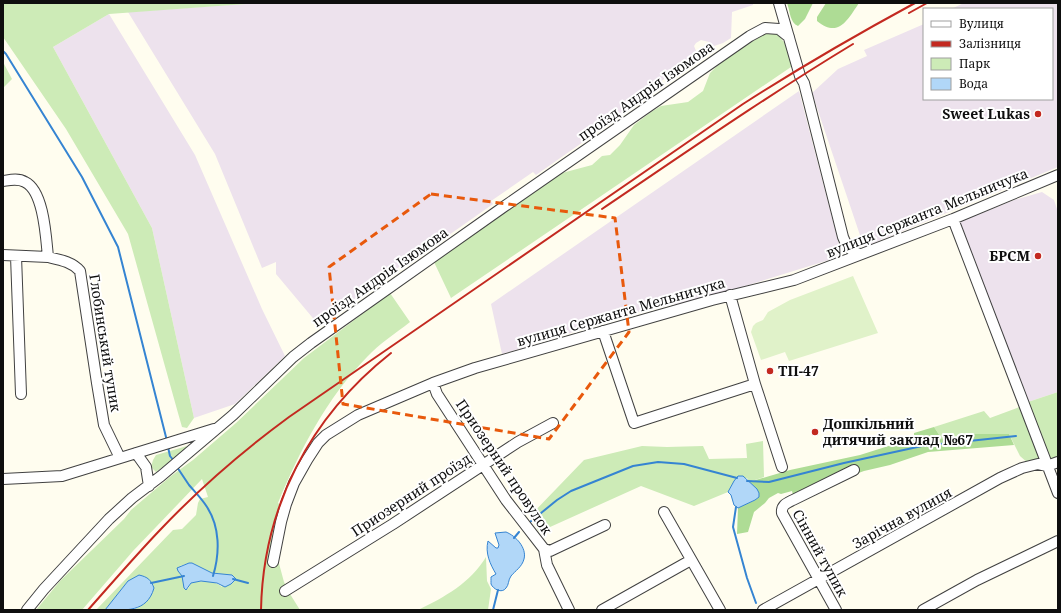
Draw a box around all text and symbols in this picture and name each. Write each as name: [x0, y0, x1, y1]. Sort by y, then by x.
legend: [923, 8, 1053, 100]
text: Вулиця: [959, 15, 1004, 32]
text: Залізниця: [959, 35, 1021, 52]
street label: проїзд Андрія Ізюмова: [574, 36, 718, 145]
text: Парк: [959, 55, 991, 72]
text: Вода: [959, 75, 988, 92]
place label: Sweet Lukas: [942, 104, 1030, 123]
marker: Sweet Lukas: [1033, 109, 1043, 119]
street label: вулиця Сержанта Мельничука: [823, 163, 1031, 262]
street label: проїзд Андрія Ізюмова: [308, 222, 452, 331]
place label: БРСМ: [989, 246, 1030, 265]
marker: БРСМ: [1033, 251, 1043, 261]
street label: Глобинський тупик: [85, 273, 126, 414]
street label: вулиця Сержанта Мельничука: [514, 273, 727, 350]
place label: ТП-47: [778, 361, 819, 380]
marker: ТП-47: [765, 366, 775, 376]
street label: Приозерний провулок: [452, 395, 557, 539]
place label: Дошкільний дитячий заклад №67: [823, 414, 973, 449]
marker: Дошкільний дитячий заклад №67: [810, 427, 820, 437]
street label: Приозерний проїзд: [347, 449, 474, 540]
street label: Зарічна вулиця: [849, 482, 955, 553]
street label: Сінний тупик: [789, 506, 853, 600]

